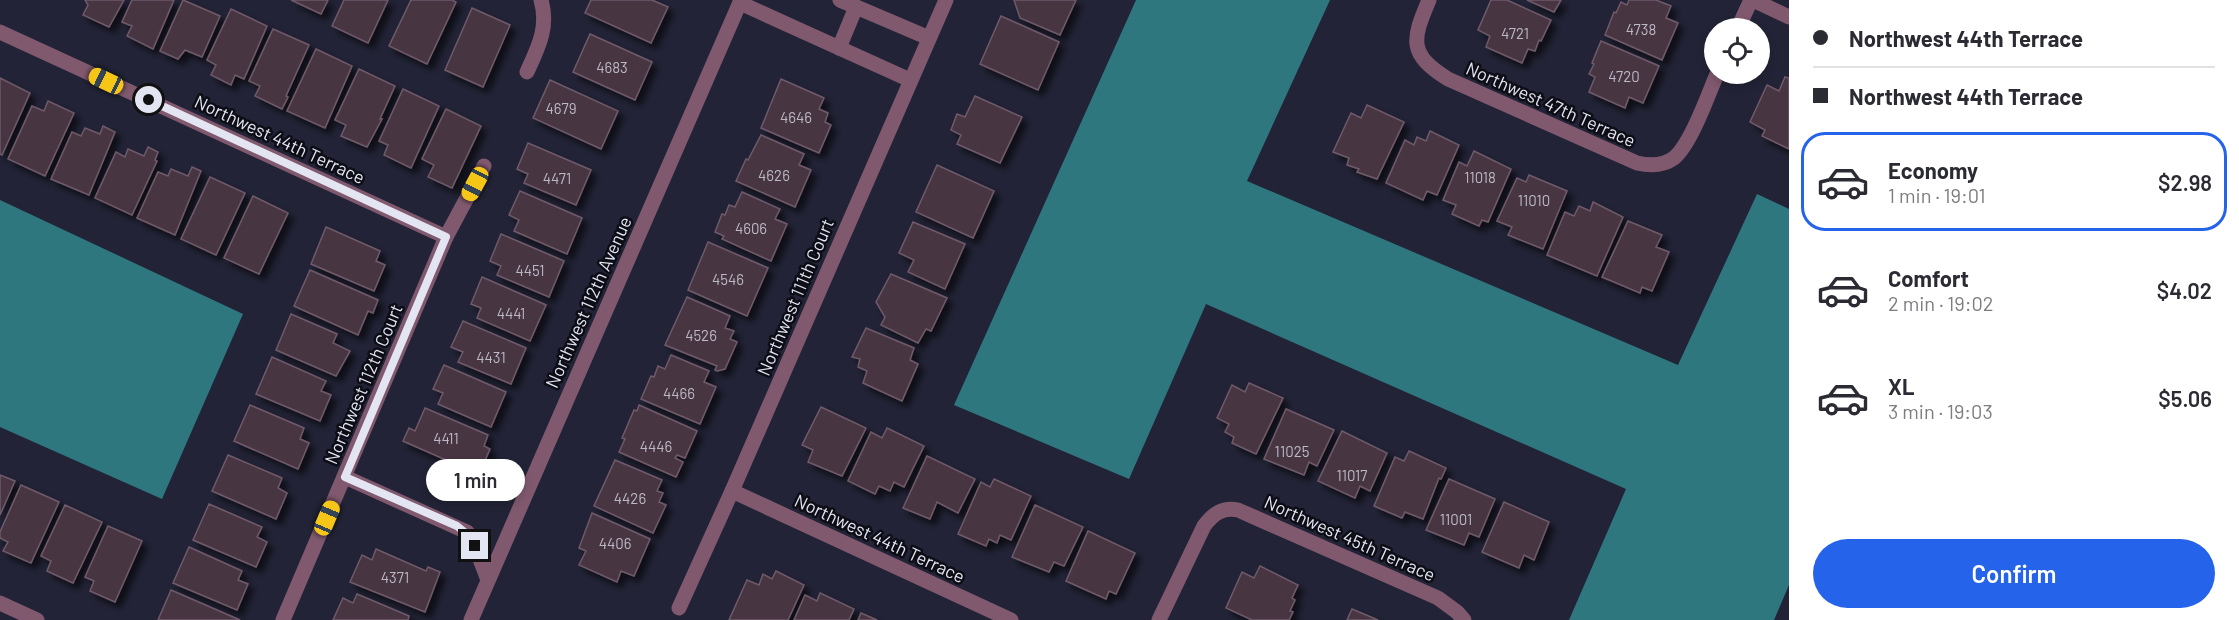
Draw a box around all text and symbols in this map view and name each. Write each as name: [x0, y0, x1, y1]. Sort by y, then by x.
map controls: [1704, 18, 1770, 84]
button: locate: [1704, 18, 1770, 84]
house number: 4738: [1626, 20, 1656, 38]
house number: 4721: [1501, 24, 1529, 42]
text: Northwest 44th Terrace: [1849, 25, 2083, 51]
street label: Northwest 47th Terrace: [1463, 57, 1639, 151]
house number: 4683: [596, 58, 628, 76]
car: [86, 65, 126, 97]
house number: 4720: [1608, 67, 1640, 85]
text: Northwest 44th Terrace: [1849, 83, 2083, 109]
route start: [135, 86, 162, 113]
street label: Northwest 44th Terrace: [191, 90, 369, 188]
house number: 4679: [546, 99, 576, 117]
house number: 4646: [780, 108, 812, 126]
icon: car: [1816, 155, 1870, 209]
text: Economy: [1888, 157, 1978, 183]
car: [459, 164, 491, 204]
house number: 4626: [758, 166, 790, 184]
house number: 11018: [1464, 168, 1496, 186]
house number: 4471: [543, 169, 571, 187]
text: $2.98: [2158, 169, 2212, 195]
text: 1 min · 19:01: [1888, 183, 1986, 207]
house number: 11010: [1518, 191, 1550, 209]
street label: Northwest 112th Avenue: [540, 213, 636, 391]
street label: Northwest 111th Court: [752, 215, 838, 379]
house number: 4606: [735, 219, 767, 237]
house number: 4451: [515, 261, 545, 279]
icon: car: [1816, 263, 1870, 317]
text: Comfort: [1888, 265, 1969, 291]
house number: 4546: [712, 270, 744, 288]
text: $4.02: [2157, 277, 2212, 303]
text: 2 min · 19:02: [1888, 291, 1994, 315]
street label: Northwest 112th Court: [319, 301, 407, 467]
house number: 4441: [497, 304, 525, 322]
house number: 4526: [685, 326, 717, 344]
house number: 4431: [476, 348, 506, 366]
icon: car: [1816, 371, 1870, 425]
text: XL: [1888, 373, 1914, 399]
house number: 4466: [663, 384, 695, 402]
text: $5.06: [2158, 385, 2212, 411]
text: 3 min · 19:03: [1888, 399, 1993, 423]
house number: 4411: [433, 429, 459, 447]
house number: 4446: [640, 437, 672, 455]
house number: 11025: [1275, 442, 1309, 460]
callout: 1 min: [426, 459, 524, 501]
house number: 11017: [1337, 466, 1367, 484]
text: 1 min: [454, 468, 497, 492]
house number: 4426: [614, 489, 646, 507]
street label: Northwest 44th Terrace: [791, 489, 969, 587]
street label: Northwest 45th Terrace: [1261, 490, 1439, 586]
car: [312, 498, 342, 538]
house number: 11001: [1440, 510, 1472, 528]
route end: [461, 532, 488, 559]
house number: 4406: [599, 534, 631, 552]
button: Confirm: [1813, 539, 2215, 608]
house number: 4371: [381, 568, 409, 586]

